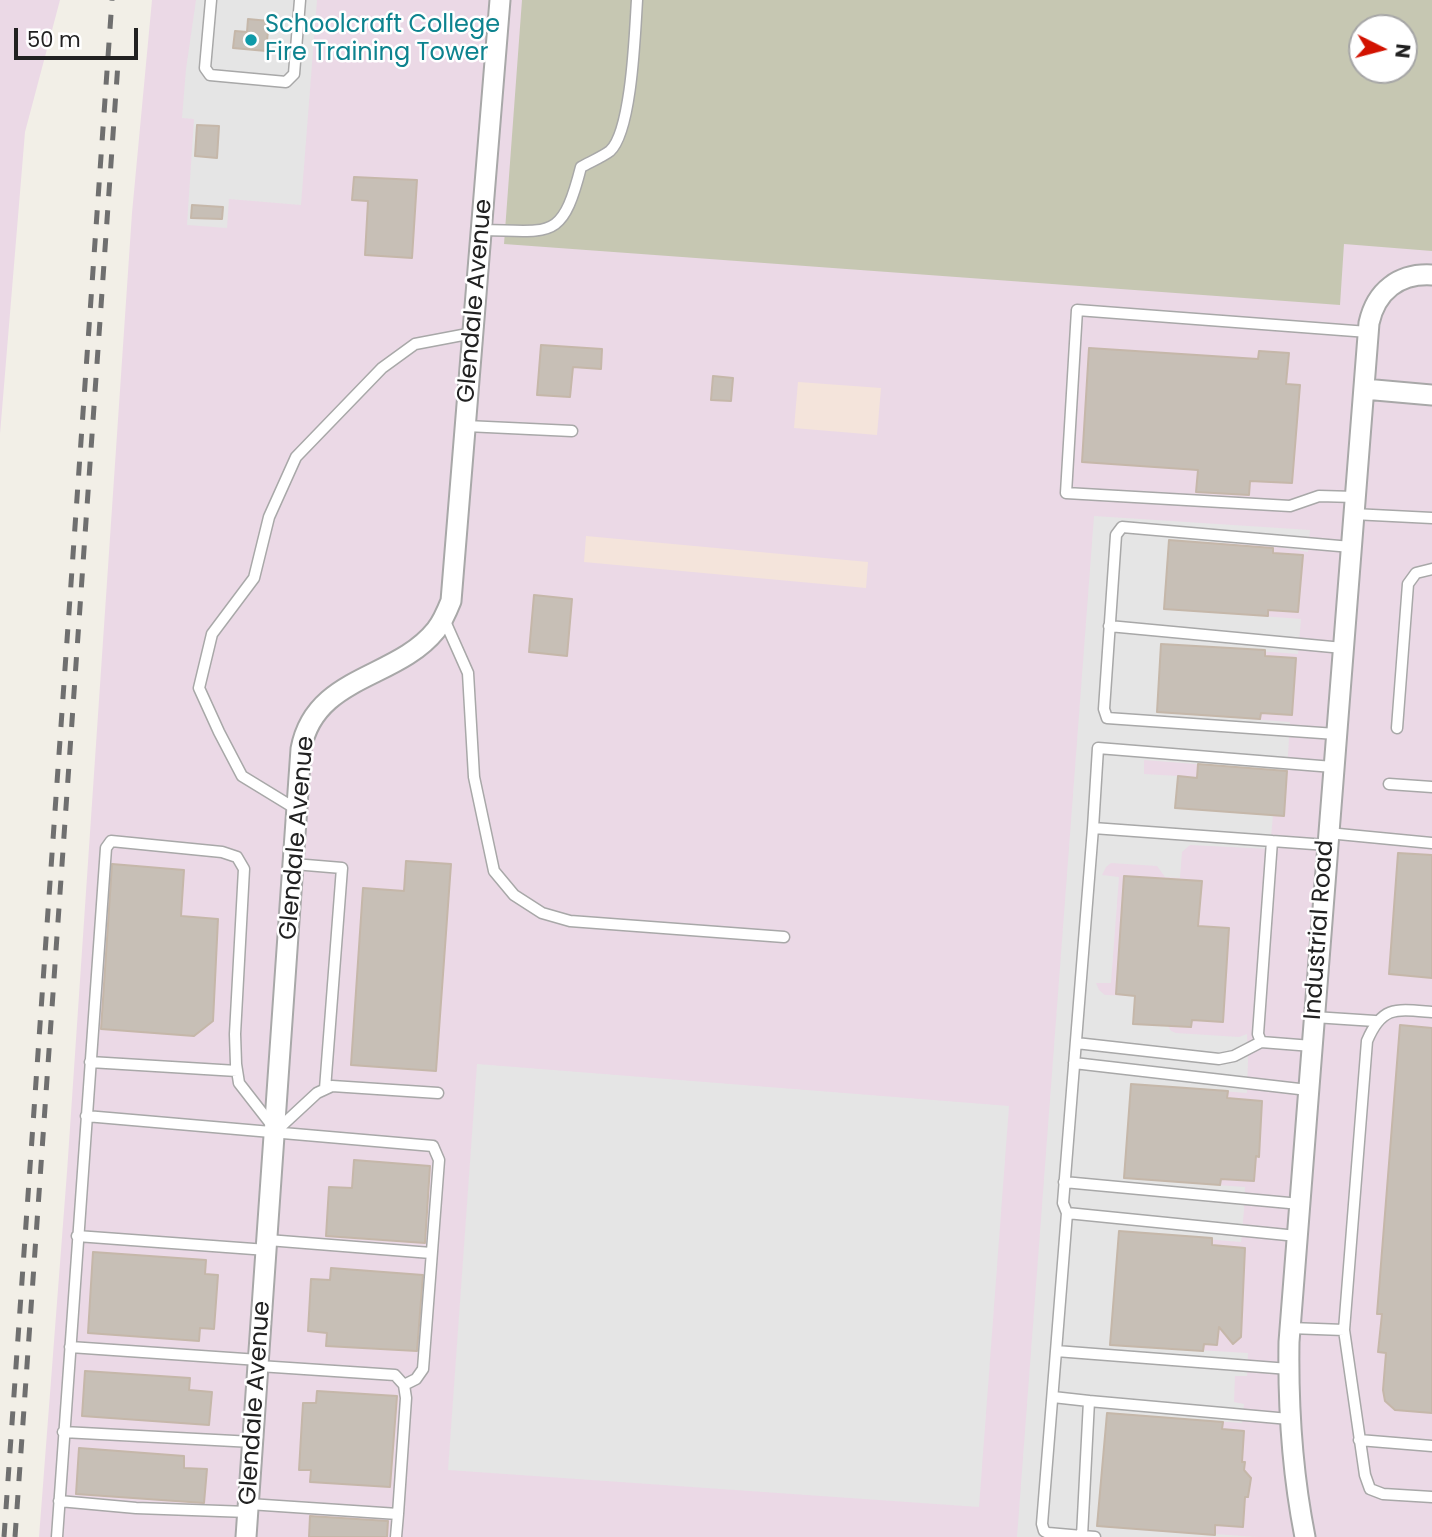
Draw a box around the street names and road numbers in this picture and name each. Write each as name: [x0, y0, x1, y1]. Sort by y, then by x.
street label: Glendale Avenue: [453, 198, 499, 404]
street label: Glendale Avenue: [275, 735, 321, 941]
street label: Industrial Road: [1299, 839, 1341, 1021]
street label: Glendale Avenue: [234, 1300, 278, 1506]

